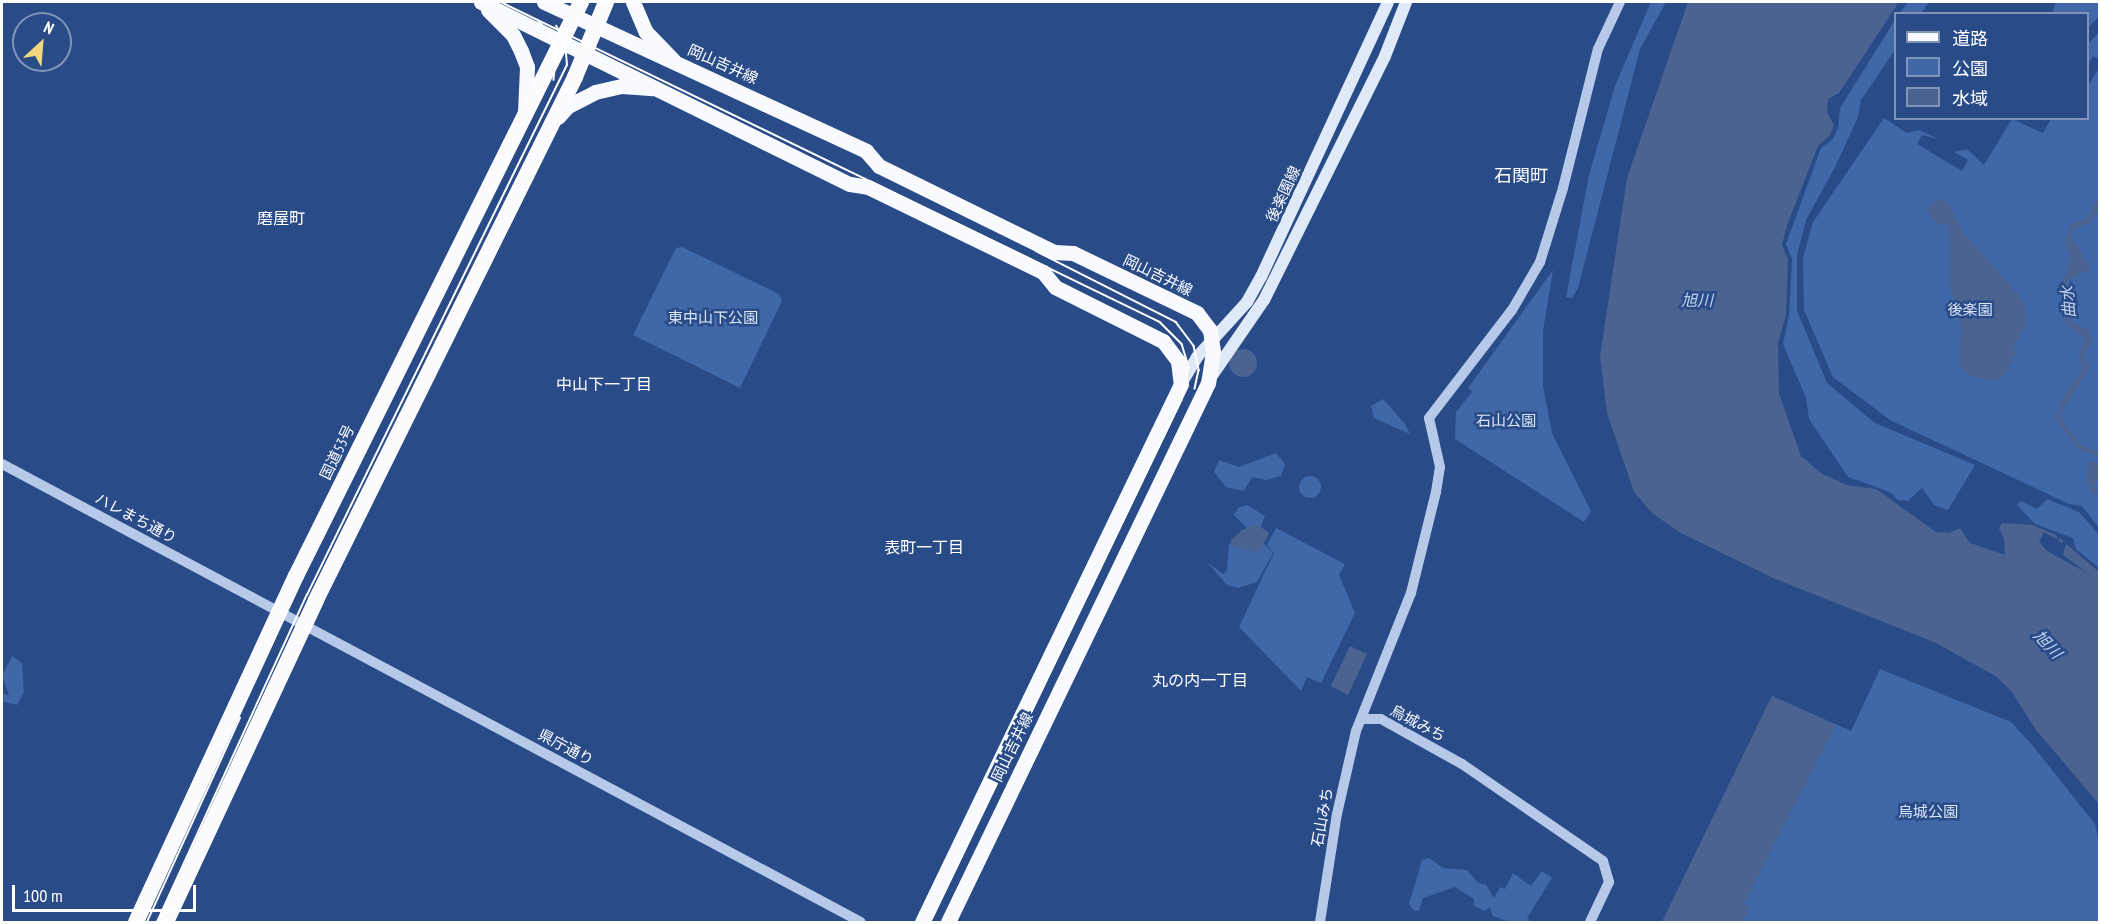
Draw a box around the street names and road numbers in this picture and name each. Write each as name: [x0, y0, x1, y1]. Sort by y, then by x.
street label: 岡山吉井線: [685, 41, 761, 87]
street label: 後楽園線: [1262, 163, 1304, 225]
street label: 岡山吉井線: [1120, 250, 1196, 300]
street label: 国道53号: [316, 422, 358, 482]
street label: ハレまち通り: [92, 489, 180, 547]
street label: 烏城みち: [1387, 701, 1449, 745]
street label: 岡山吉井線: [987, 709, 1037, 785]
street label: 県庁通り: [535, 725, 597, 769]
street label: 石山みち: [1308, 786, 1336, 848]

